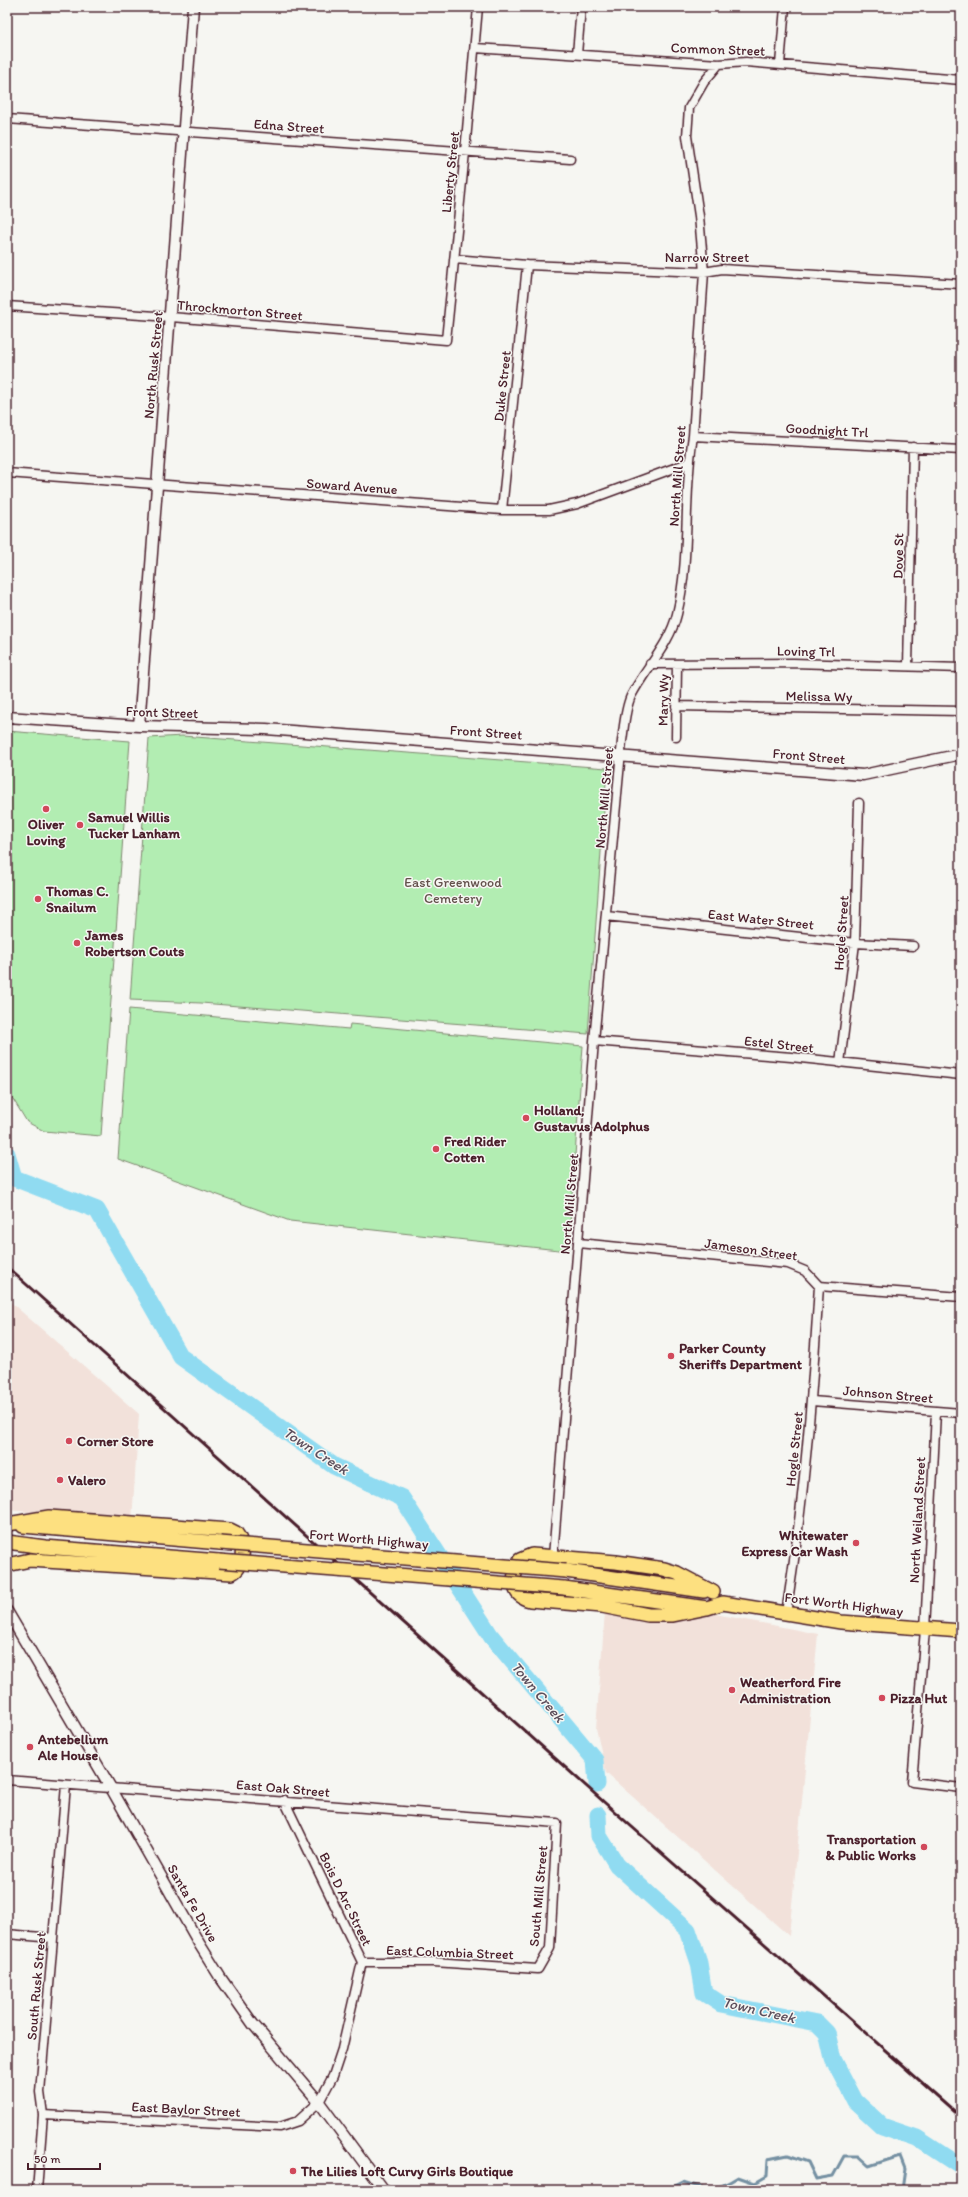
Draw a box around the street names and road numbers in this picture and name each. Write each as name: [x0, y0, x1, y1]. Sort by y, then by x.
street label: Common Street: [670, 39, 766, 60]
street label: Edna Street: [253, 116, 325, 137]
street label: Liberty Street: [438, 130, 463, 214]
street label: Narrow Street: [665, 249, 749, 266]
street label: Throckmorton Street: [177, 297, 303, 324]
street label: North Rusk Street: [140, 310, 167, 420]
street label: Duke Street: [490, 350, 515, 422]
street label: Goodnight Trl: [785, 420, 869, 441]
street label: North Mill Street: [665, 425, 690, 527]
street label: Soward Avenue: [306, 475, 398, 498]
street label: Dove St: [890, 533, 907, 579]
street label: Loving Trl: [777, 642, 835, 661]
street label: Mary Wy: [655, 673, 672, 726]
street label: Melissa Wy: [786, 687, 853, 706]
street label: Front Street: [125, 703, 199, 722]
street label: Front Street: [449, 721, 523, 744]
street label: Front Street: [772, 745, 846, 768]
street label: North Mill Street: [592, 747, 617, 849]
street label: Hogle Street: [830, 895, 853, 971]
street label: East Water Street: [707, 905, 815, 934]
street label: Estel Street: [743, 1032, 815, 1057]
street label: North Mill Street: [557, 1153, 582, 1255]
street label: Jameson Street: [703, 1235, 799, 1264]
street label: Johnson Street: [842, 1382, 934, 1407]
street label: Hogle Street: [782, 1411, 807, 1487]
street label: North Weiland Street: [906, 1456, 929, 1584]
street label: Fort Worth Highway: [309, 1526, 430, 1553]
street label: Fort Worth Highway: [784, 1589, 905, 1620]
street label: East Oak Street: [235, 1776, 331, 1801]
street label: South Mill Street: [526, 1845, 551, 1947]
street label: Bois D Arc Street: [316, 1850, 376, 1949]
street label: Santa Fe Drive: [163, 1861, 222, 1945]
street label: South Rusk Street: [23, 1931, 50, 2041]
street label: East Columbia Street: [386, 1942, 514, 1963]
street label: East Baylor Street: [131, 2098, 241, 2121]

